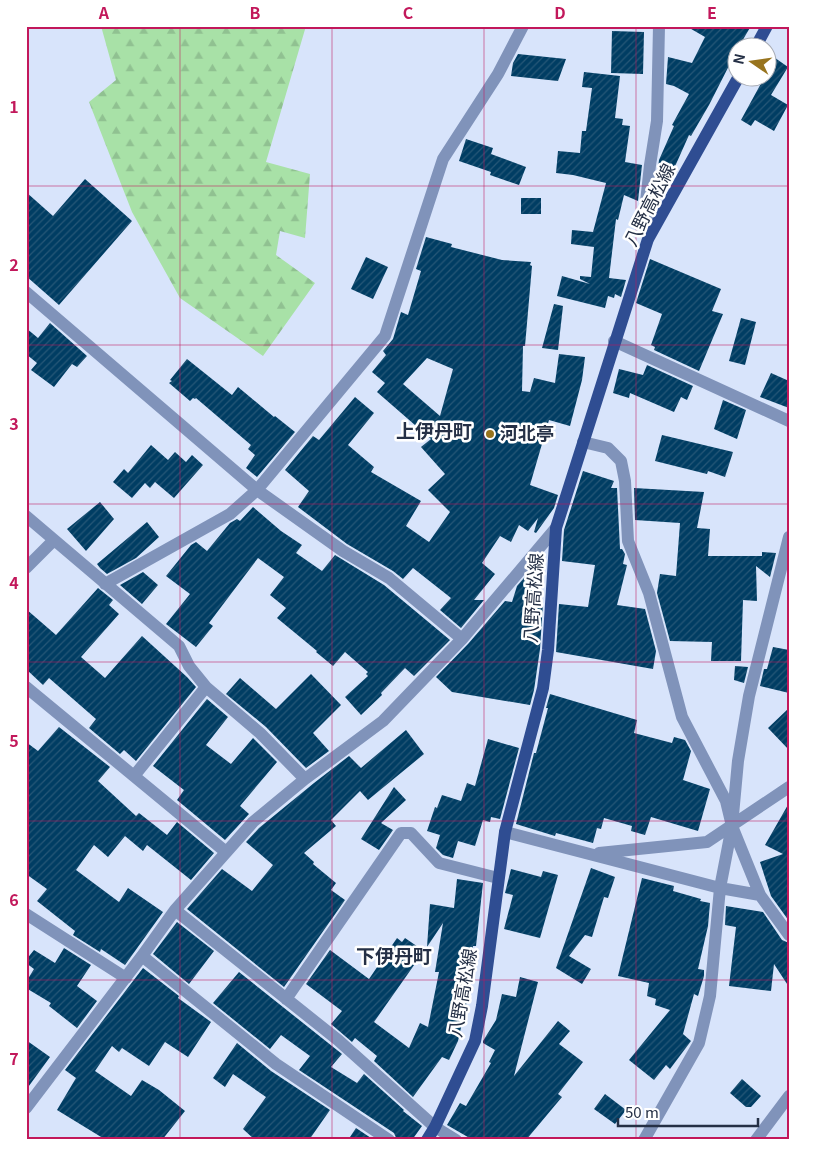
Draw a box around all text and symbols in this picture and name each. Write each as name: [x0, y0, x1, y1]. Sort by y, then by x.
text: A: [98, 0, 110, 24]
text: B: [250, 0, 261, 24]
text: C: [403, 0, 414, 24]
text: D: [554, 0, 566, 24]
text: E: [707, 0, 717, 24]
north arrow: [728, 38, 778, 88]
text: N: [727, 51, 749, 66]
text: 1: [9, 94, 19, 118]
street label: 八野高松線: [616, 158, 680, 250]
text: 2: [9, 252, 19, 276]
text: 3: [9, 411, 19, 435]
district label: 上伊丹町: [396, 416, 472, 443]
place label: 河北亭: [500, 419, 554, 445]
marker: 河北亭: [484, 428, 496, 440]
street label: 八野高松線: [516, 552, 548, 644]
text: 4: [9, 570, 19, 594]
text: 5: [9, 728, 19, 752]
text: 6: [9, 887, 19, 911]
district label: 下伊丹町: [356, 941, 432, 968]
street label: 八野高松線: [440, 946, 482, 1039]
text: 7: [9, 1046, 19, 1070]
scale bar: [618, 1096, 758, 1128]
text: 50 m: [625, 1101, 659, 1122]

